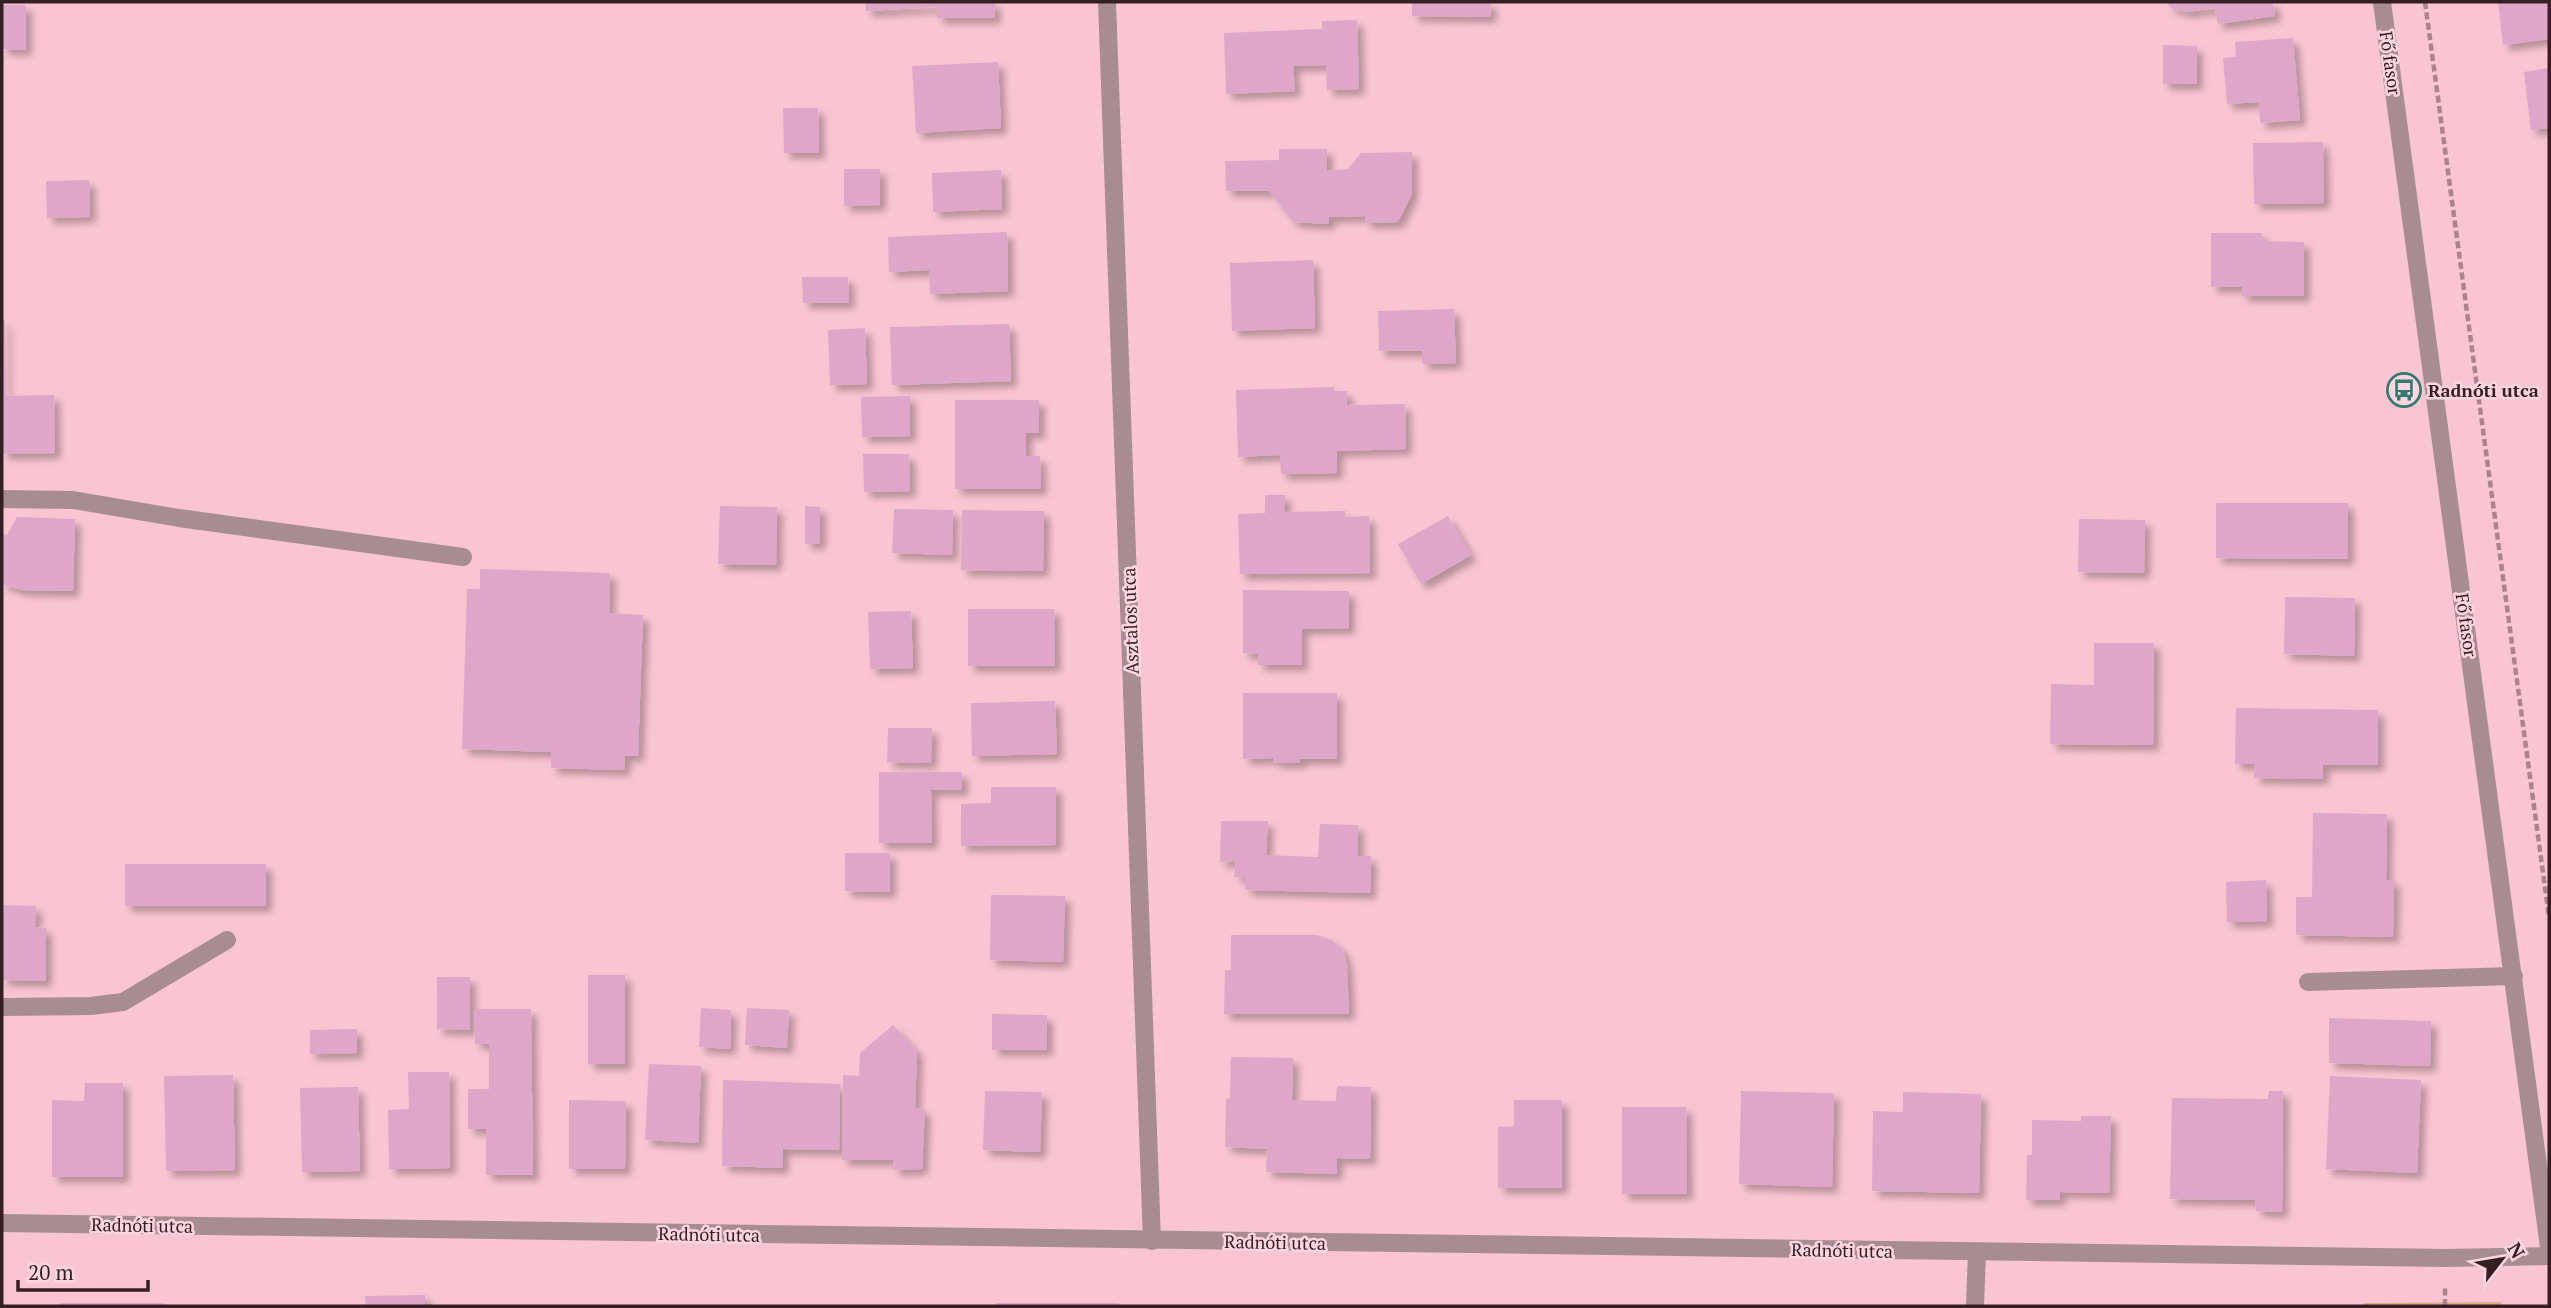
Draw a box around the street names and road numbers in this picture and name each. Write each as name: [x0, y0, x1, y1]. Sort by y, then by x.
street label: Fő fasor: [2375, 30, 2407, 96]
street label: Asztalos utca: [1116, 567, 1144, 675]
street label: Fő fasor: [2451, 592, 2483, 658]
street label: Radnóti utca: [91, 1212, 193, 1238]
street label: Radnóti utca: [658, 1221, 760, 1247]
street label: Radnóti utca: [1224, 1229, 1326, 1255]
street label: Radnóti utca: [1791, 1237, 1893, 1263]

